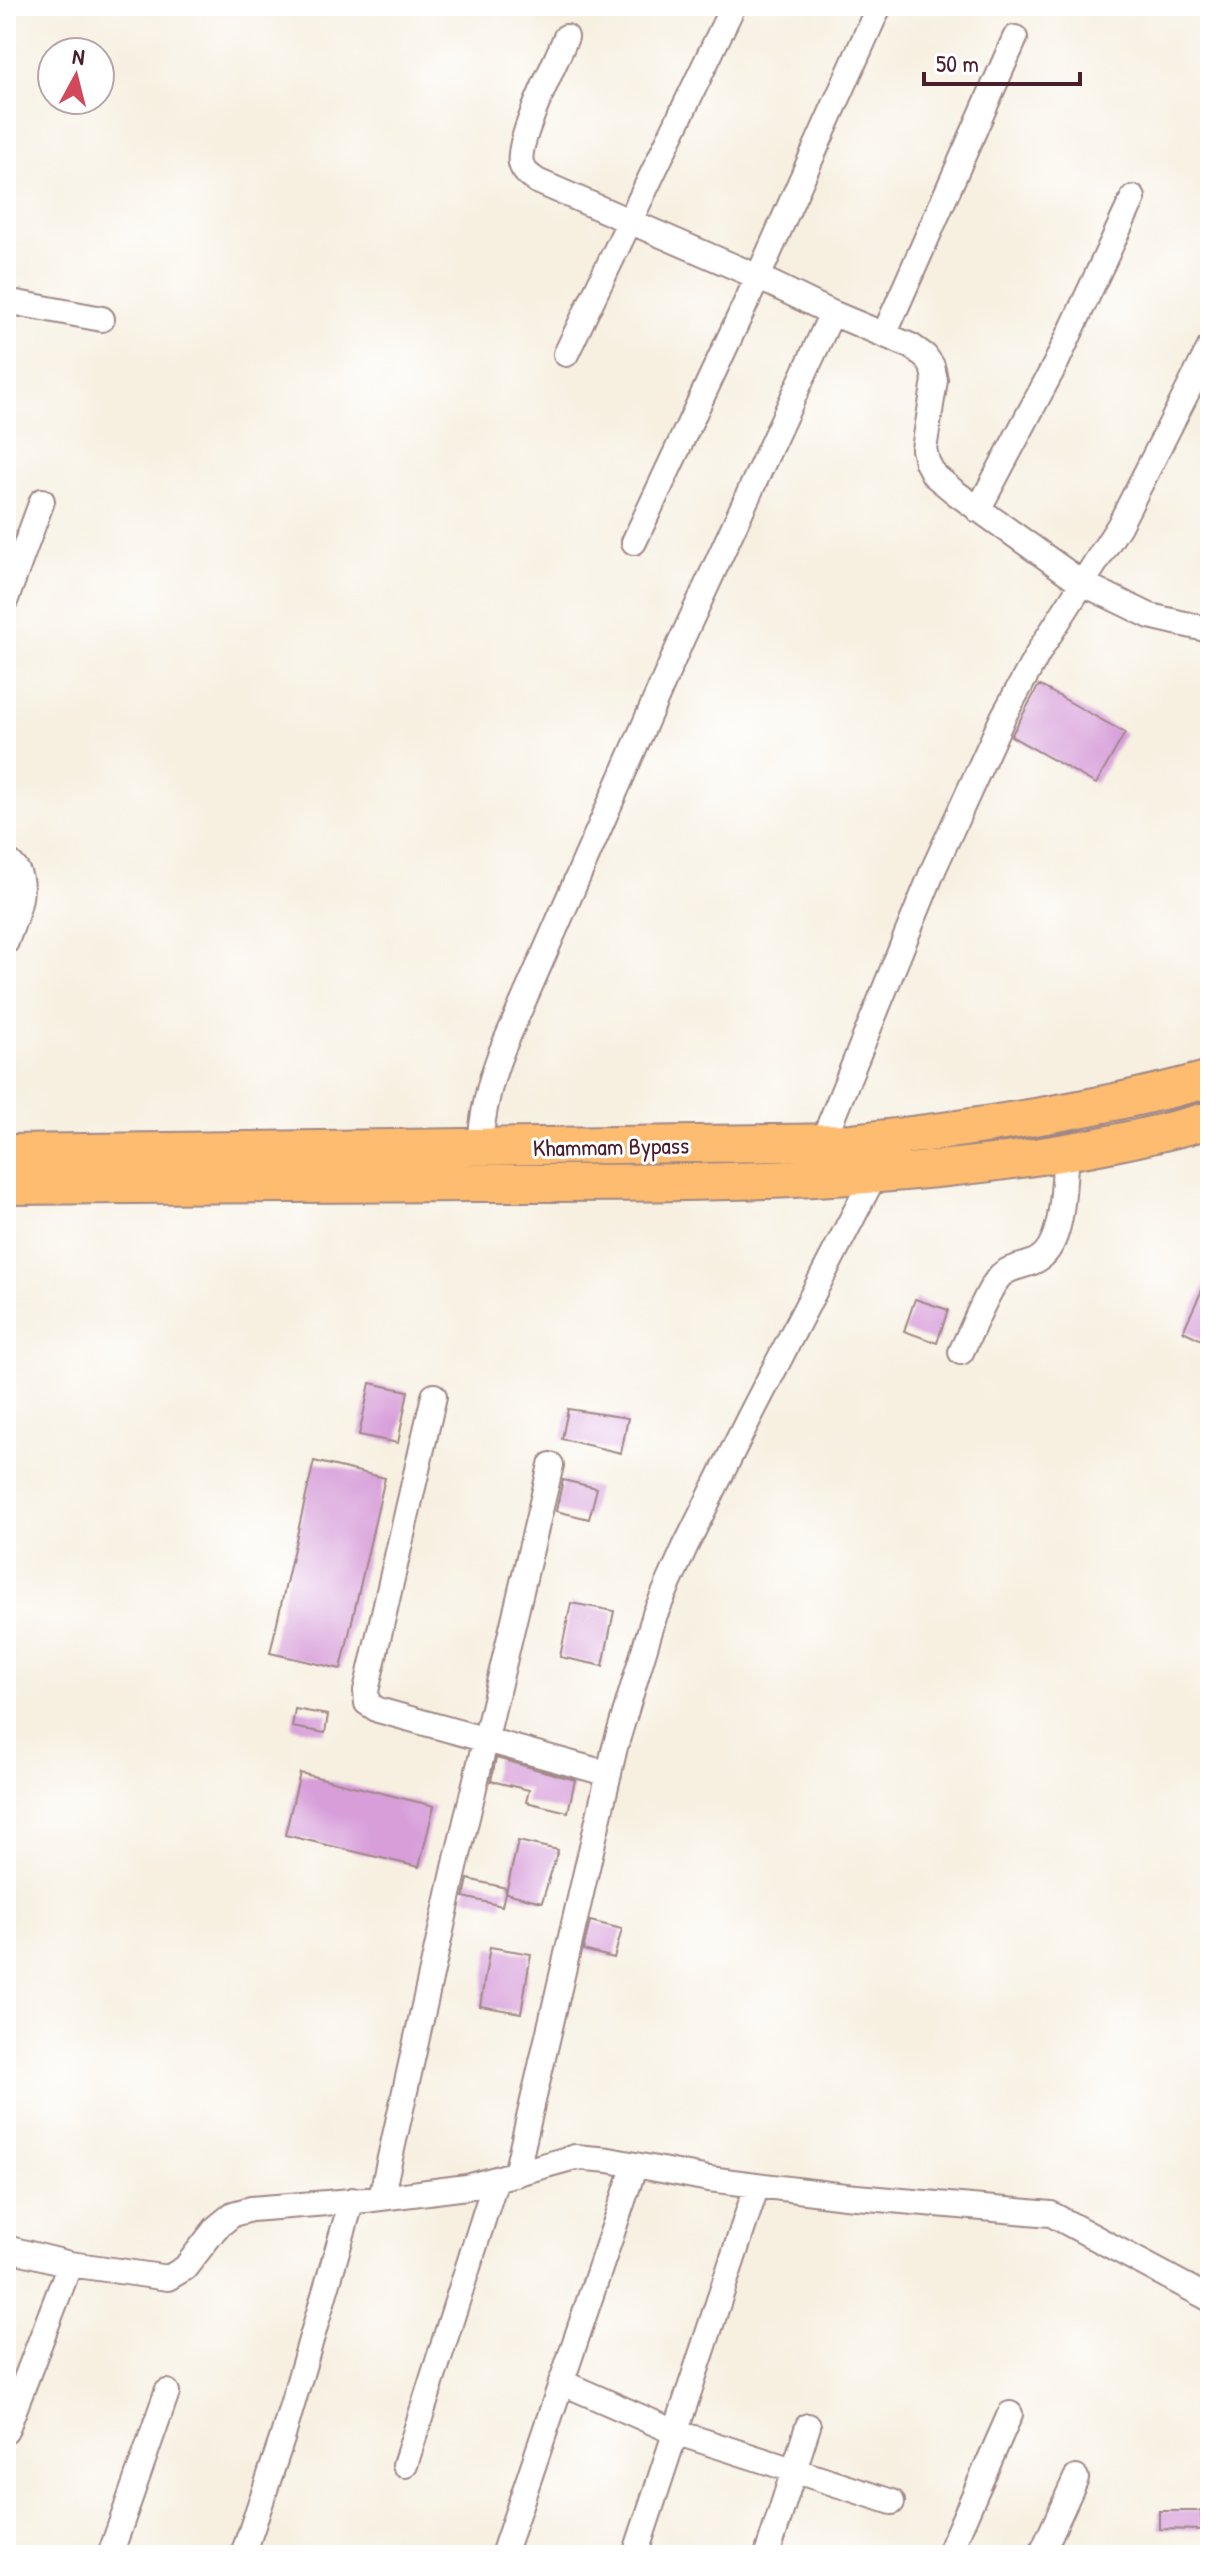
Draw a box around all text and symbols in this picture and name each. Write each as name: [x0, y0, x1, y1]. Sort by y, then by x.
north arrow: [36, 36, 116, 116]
scale bar: [924, 36, 1080, 86]
text: N: [71, 41, 86, 72]
text: 50 m: [936, 47, 979, 79]
street label: Khammam Bypass: [533, 1129, 689, 1163]

